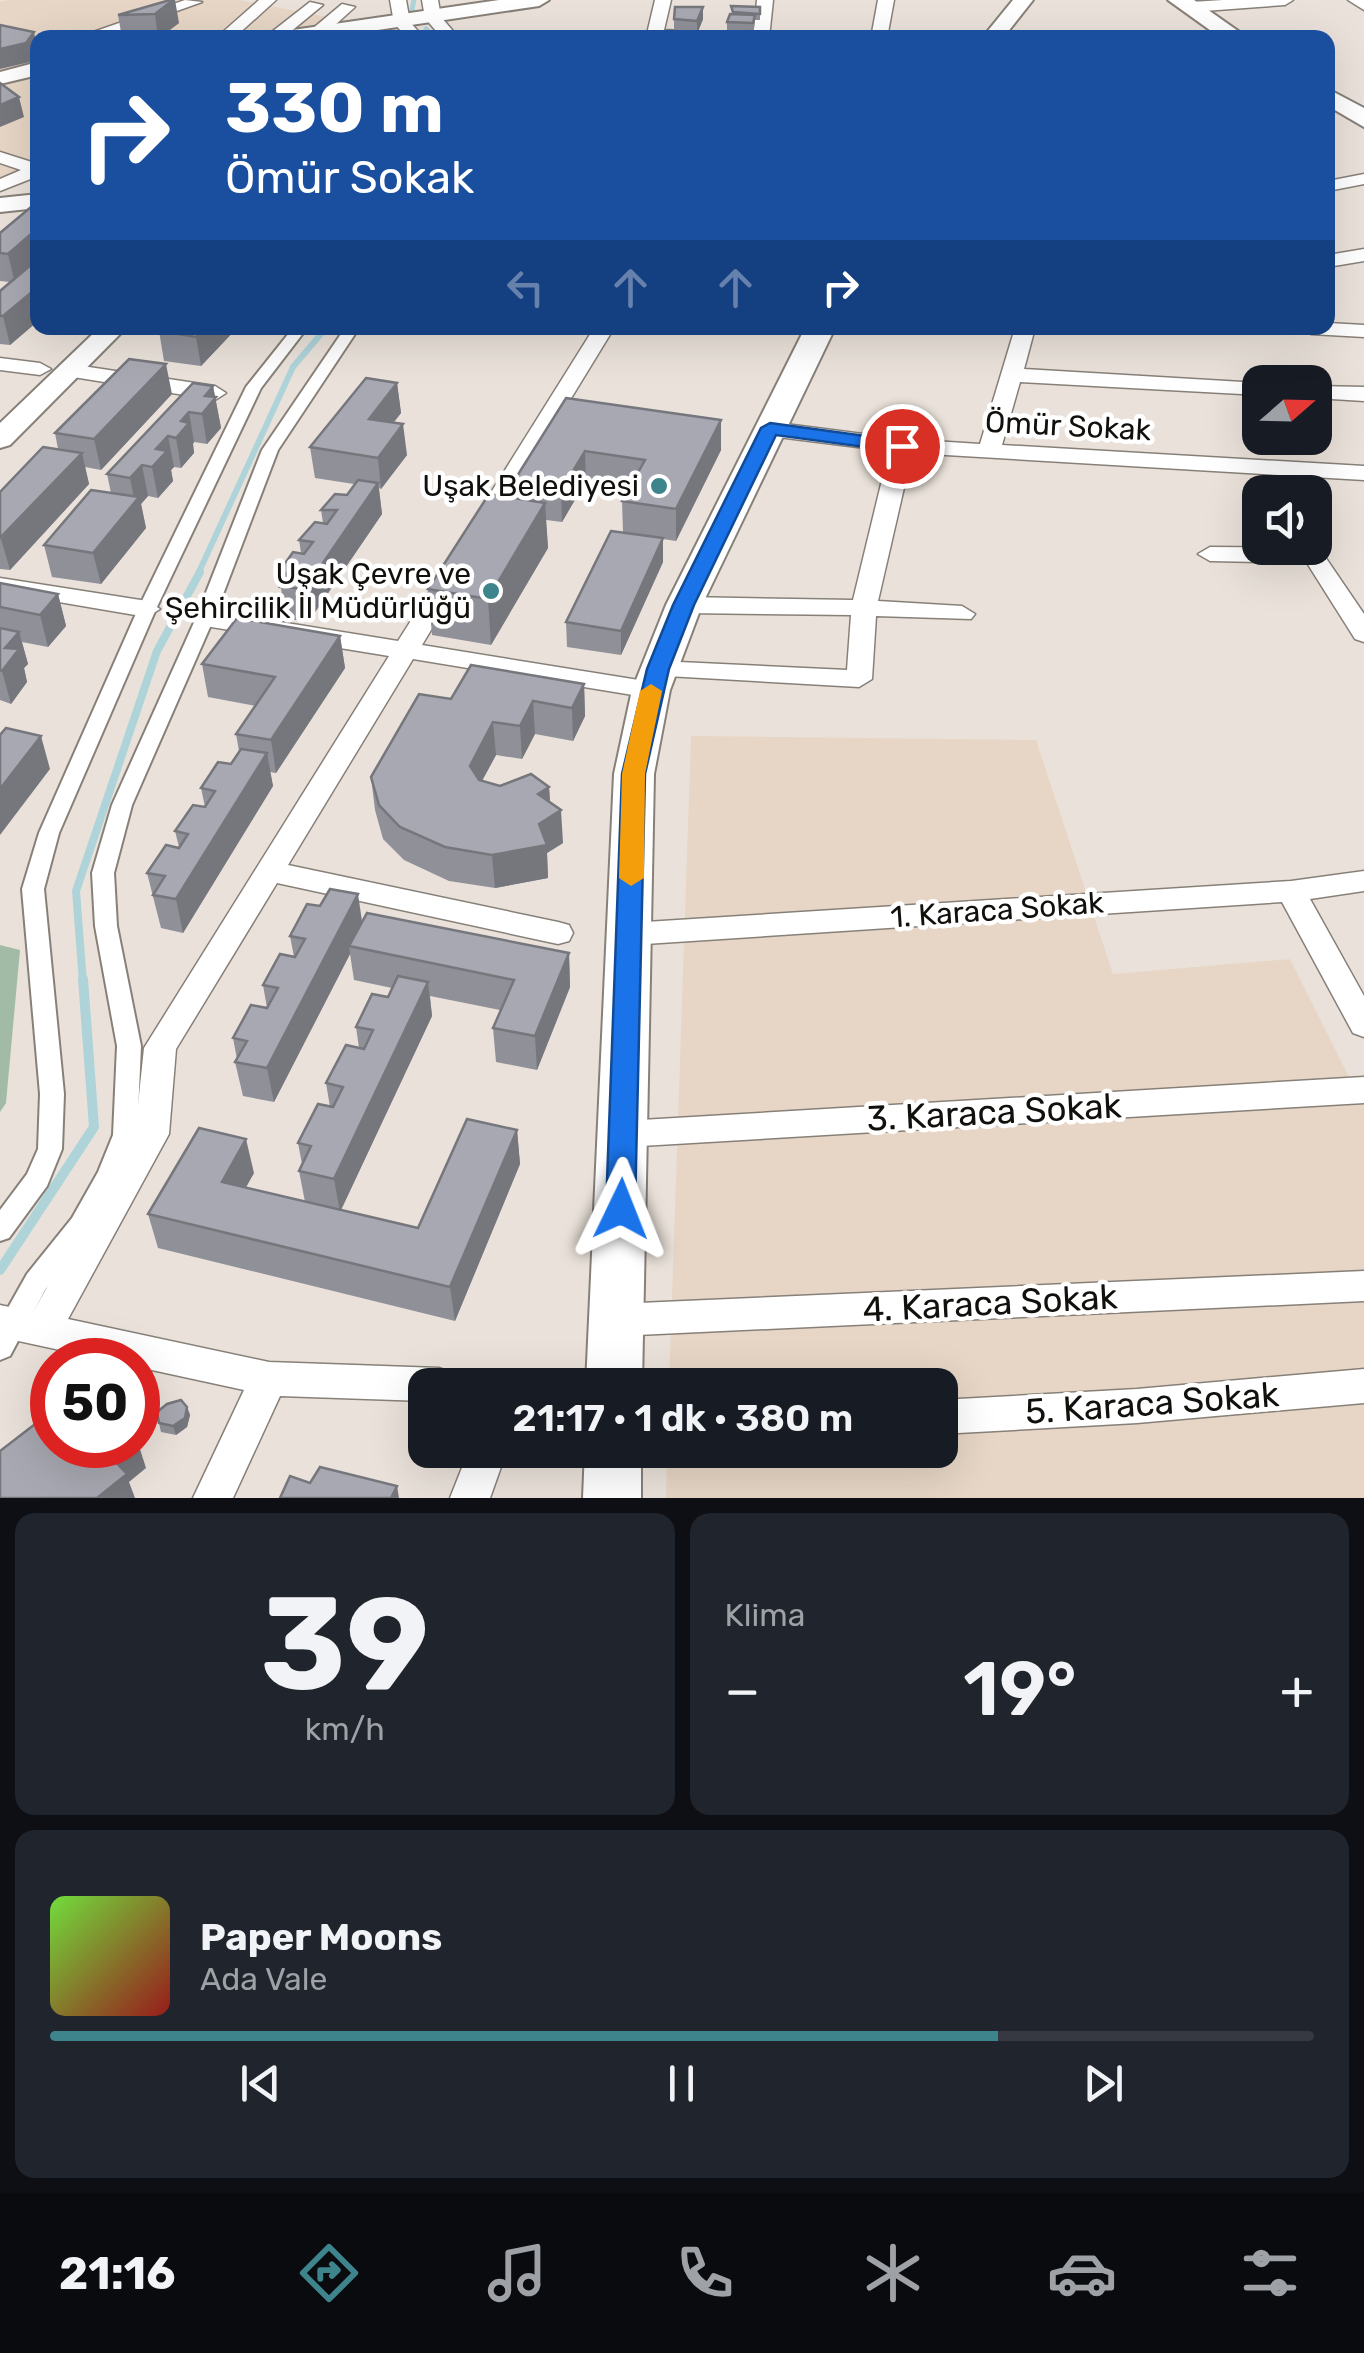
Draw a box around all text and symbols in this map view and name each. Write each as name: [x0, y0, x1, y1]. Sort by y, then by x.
text: 330 m: [225, 67, 444, 150]
icon: right: [60, 70, 190, 200]
text: Ömür Sokak: [225, 151, 474, 204]
icon: left: [498, 260, 553, 315]
icon: ahead: [603, 260, 658, 315]
icon: ahead: [708, 260, 763, 315]
icon: right: [813, 260, 868, 315]
north arrow: [1242, 365, 1332, 455]
map controls: [1242, 365, 1332, 565]
pin: [860, 404, 945, 489]
street label: Ömür Sokak: [984, 404, 1152, 448]
icon: arrive: [875, 419, 930, 474]
place label: Uşak Belediyesi: [422, 468, 639, 504]
marker: Uşak Belediyesi: [648, 475, 670, 497]
button: sound: [1242, 475, 1332, 565]
place label: Uşak Çevre ve Şehircilik İl Müdürlüğü: [165, 556, 471, 626]
marker: Uşak Çevre ve Şehircilik İl Müdürlüğü: [480, 580, 502, 602]
street label: 1. Karaca Sokak: [889, 885, 1105, 935]
street label: 3. Karaca Sokak: [866, 1084, 1122, 1140]
position arrow: [569, 1157, 673, 1261]
street label: 4. Karaca Sokak: [861, 1275, 1119, 1331]
speed limit sign: 50: [30, 1338, 160, 1468]
street label: 5. Karaca Sokak: [1024, 1373, 1280, 1433]
text: 21:17 · 1 dk · 380 m: [513, 1395, 853, 1441]
text: 39: [260, 1567, 429, 1722]
text: Klima: [725, 1596, 805, 1634]
text: 19°: [963, 1645, 1077, 1734]
text: −: [725, 1658, 760, 1723]
text: +: [1280, 1658, 1314, 1723]
text: km/h: [305, 1710, 385, 1748]
text: Paper Moons: [200, 1914, 442, 1960]
text: Ada Vale: [200, 1960, 327, 1998]
icon: previous: [233, 2056, 288, 2111]
icon: pause: [654, 2056, 709, 2111]
icon: next: [1076, 2056, 1131, 2111]
icon: directions: [294, 2238, 364, 2308]
icon: music: [482, 2238, 552, 2308]
icon: phone: [670, 2238, 740, 2308]
icon: climate: [858, 2238, 928, 2308]
icon: car: [1047, 2238, 1117, 2308]
icon: filters: [1235, 2238, 1305, 2308]
text: 21:16: [59, 2247, 176, 2300]

